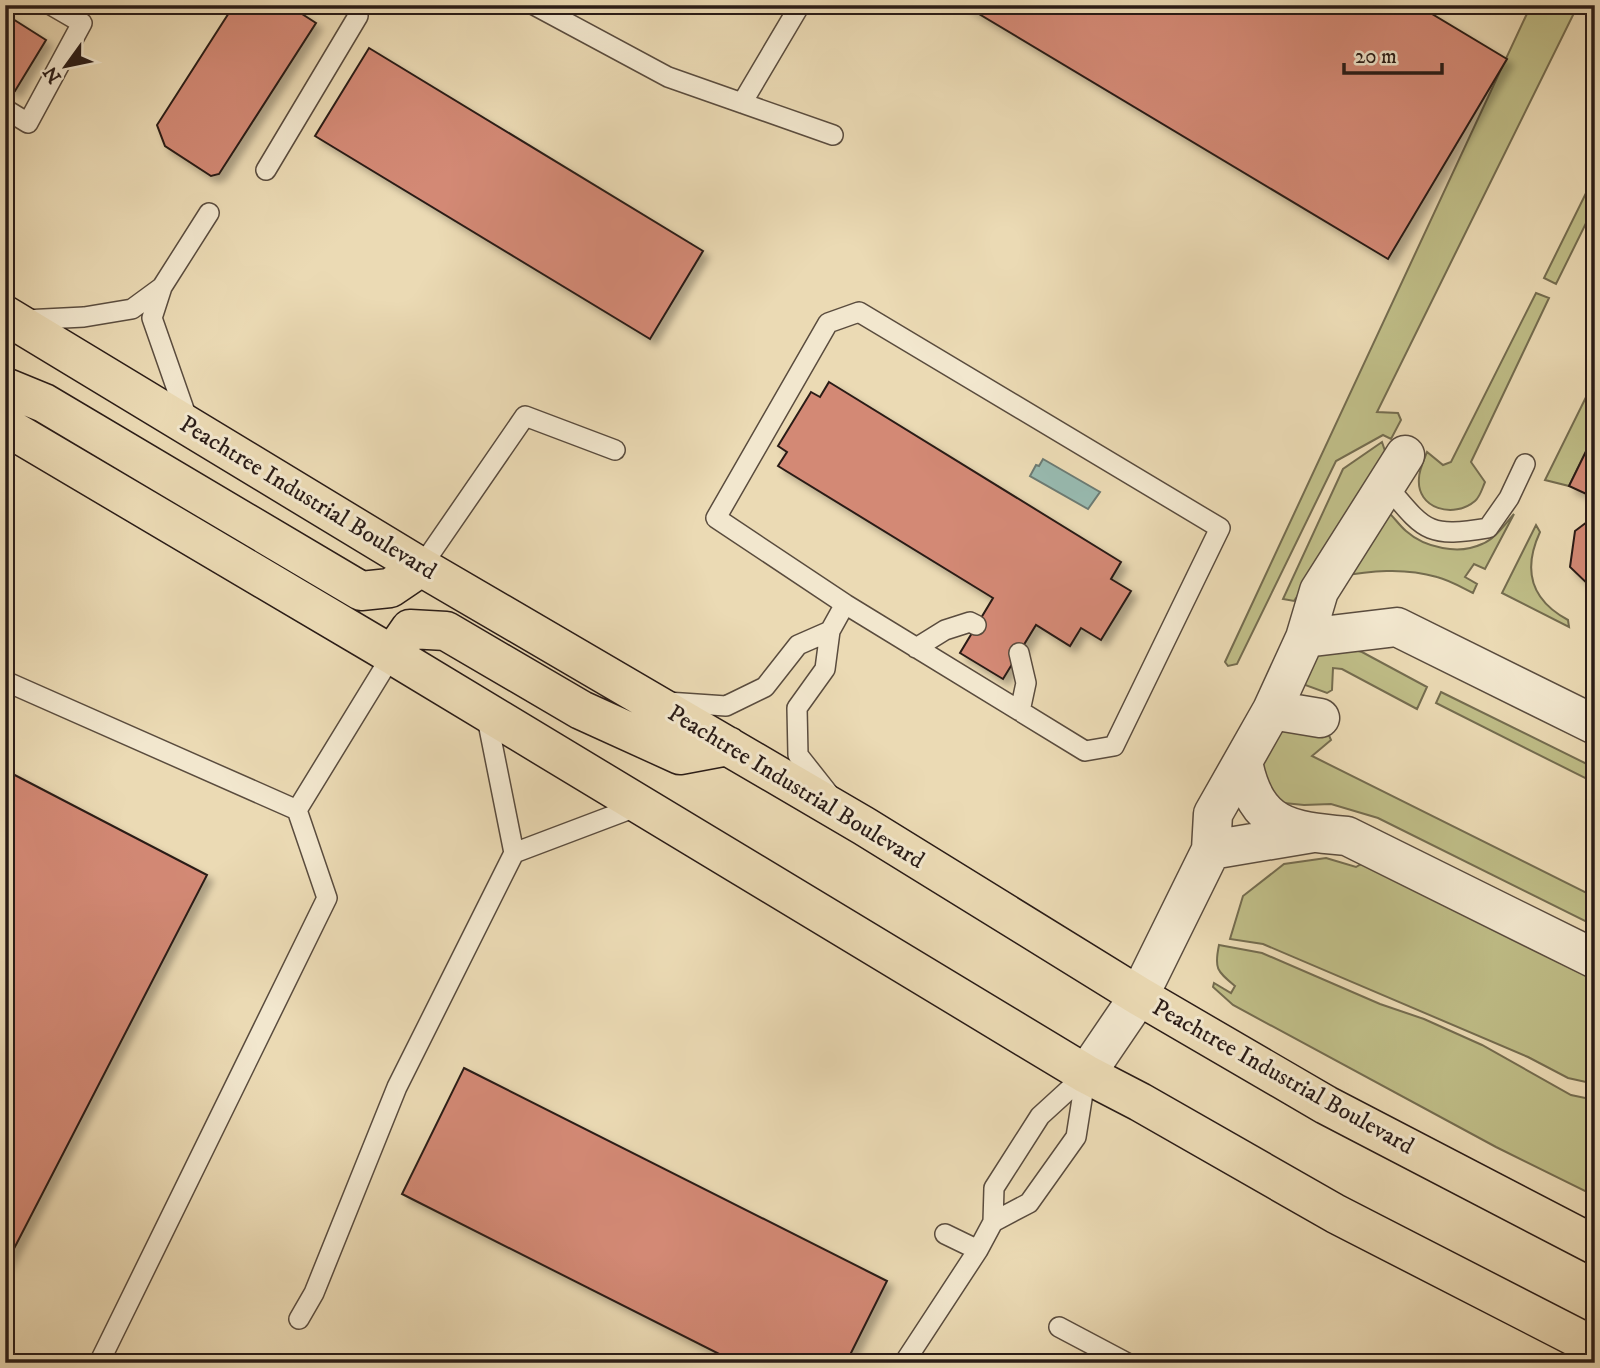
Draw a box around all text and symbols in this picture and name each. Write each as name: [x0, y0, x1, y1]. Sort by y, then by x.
north arrow: [32, 32, 102, 102]
scale bar: [1344, 32, 1442, 76]
text: 20 m: [1355, 44, 1397, 70]
text: N: [39, 61, 67, 87]
street label: Peachtree Industrial Boulevard: [174, 409, 442, 587]
street label: Peachtree Industrial Boulevard: [662, 698, 930, 876]
street label: Peachtree Industrial Boulevard: [1147, 992, 1419, 1162]

